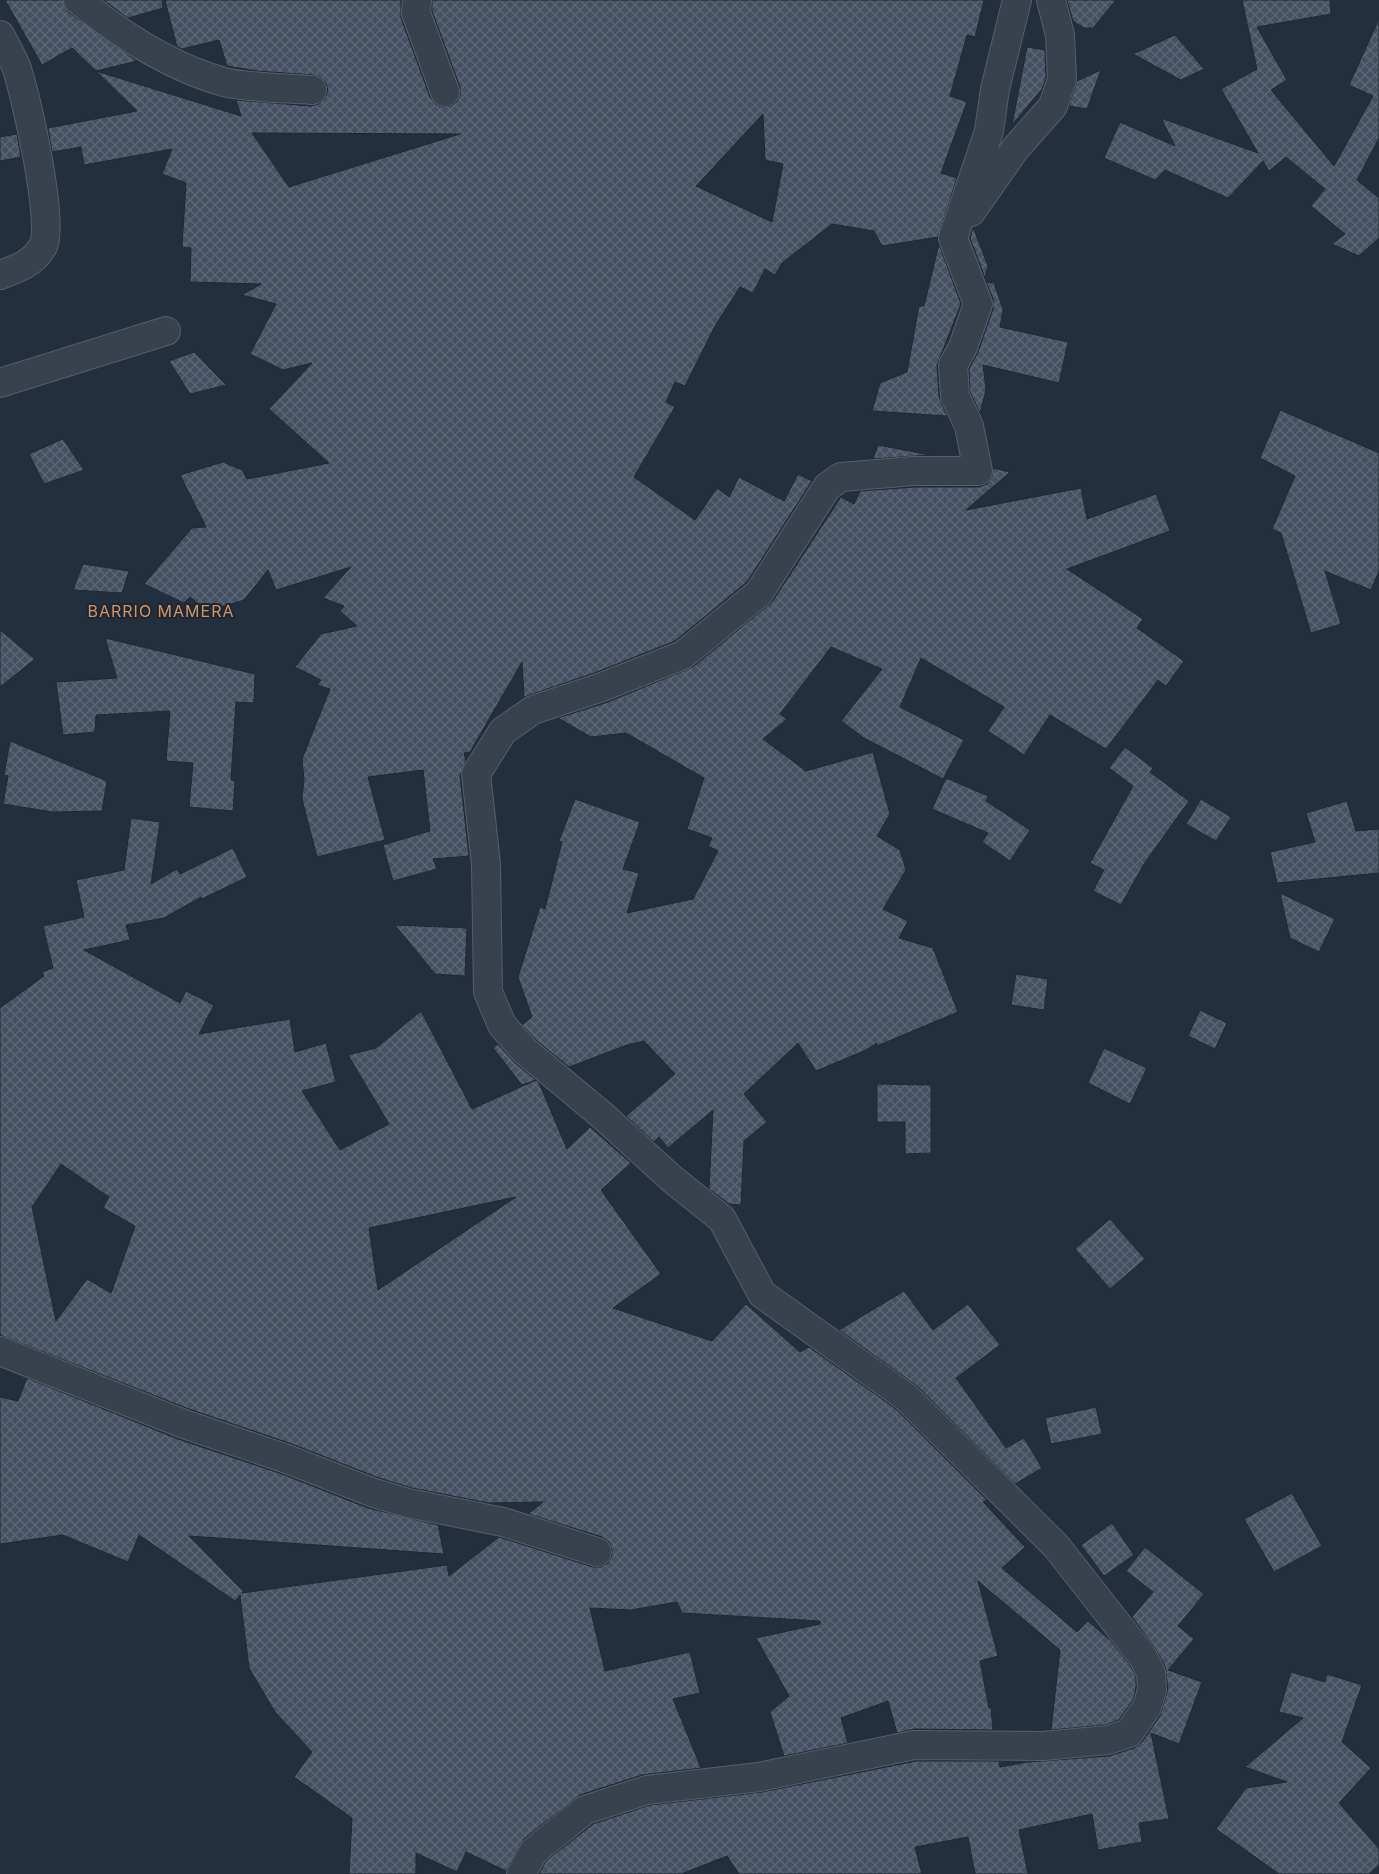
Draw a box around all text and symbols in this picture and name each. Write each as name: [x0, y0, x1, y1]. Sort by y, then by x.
district label: BARRIO MAMERA: [87, 601, 235, 621]

